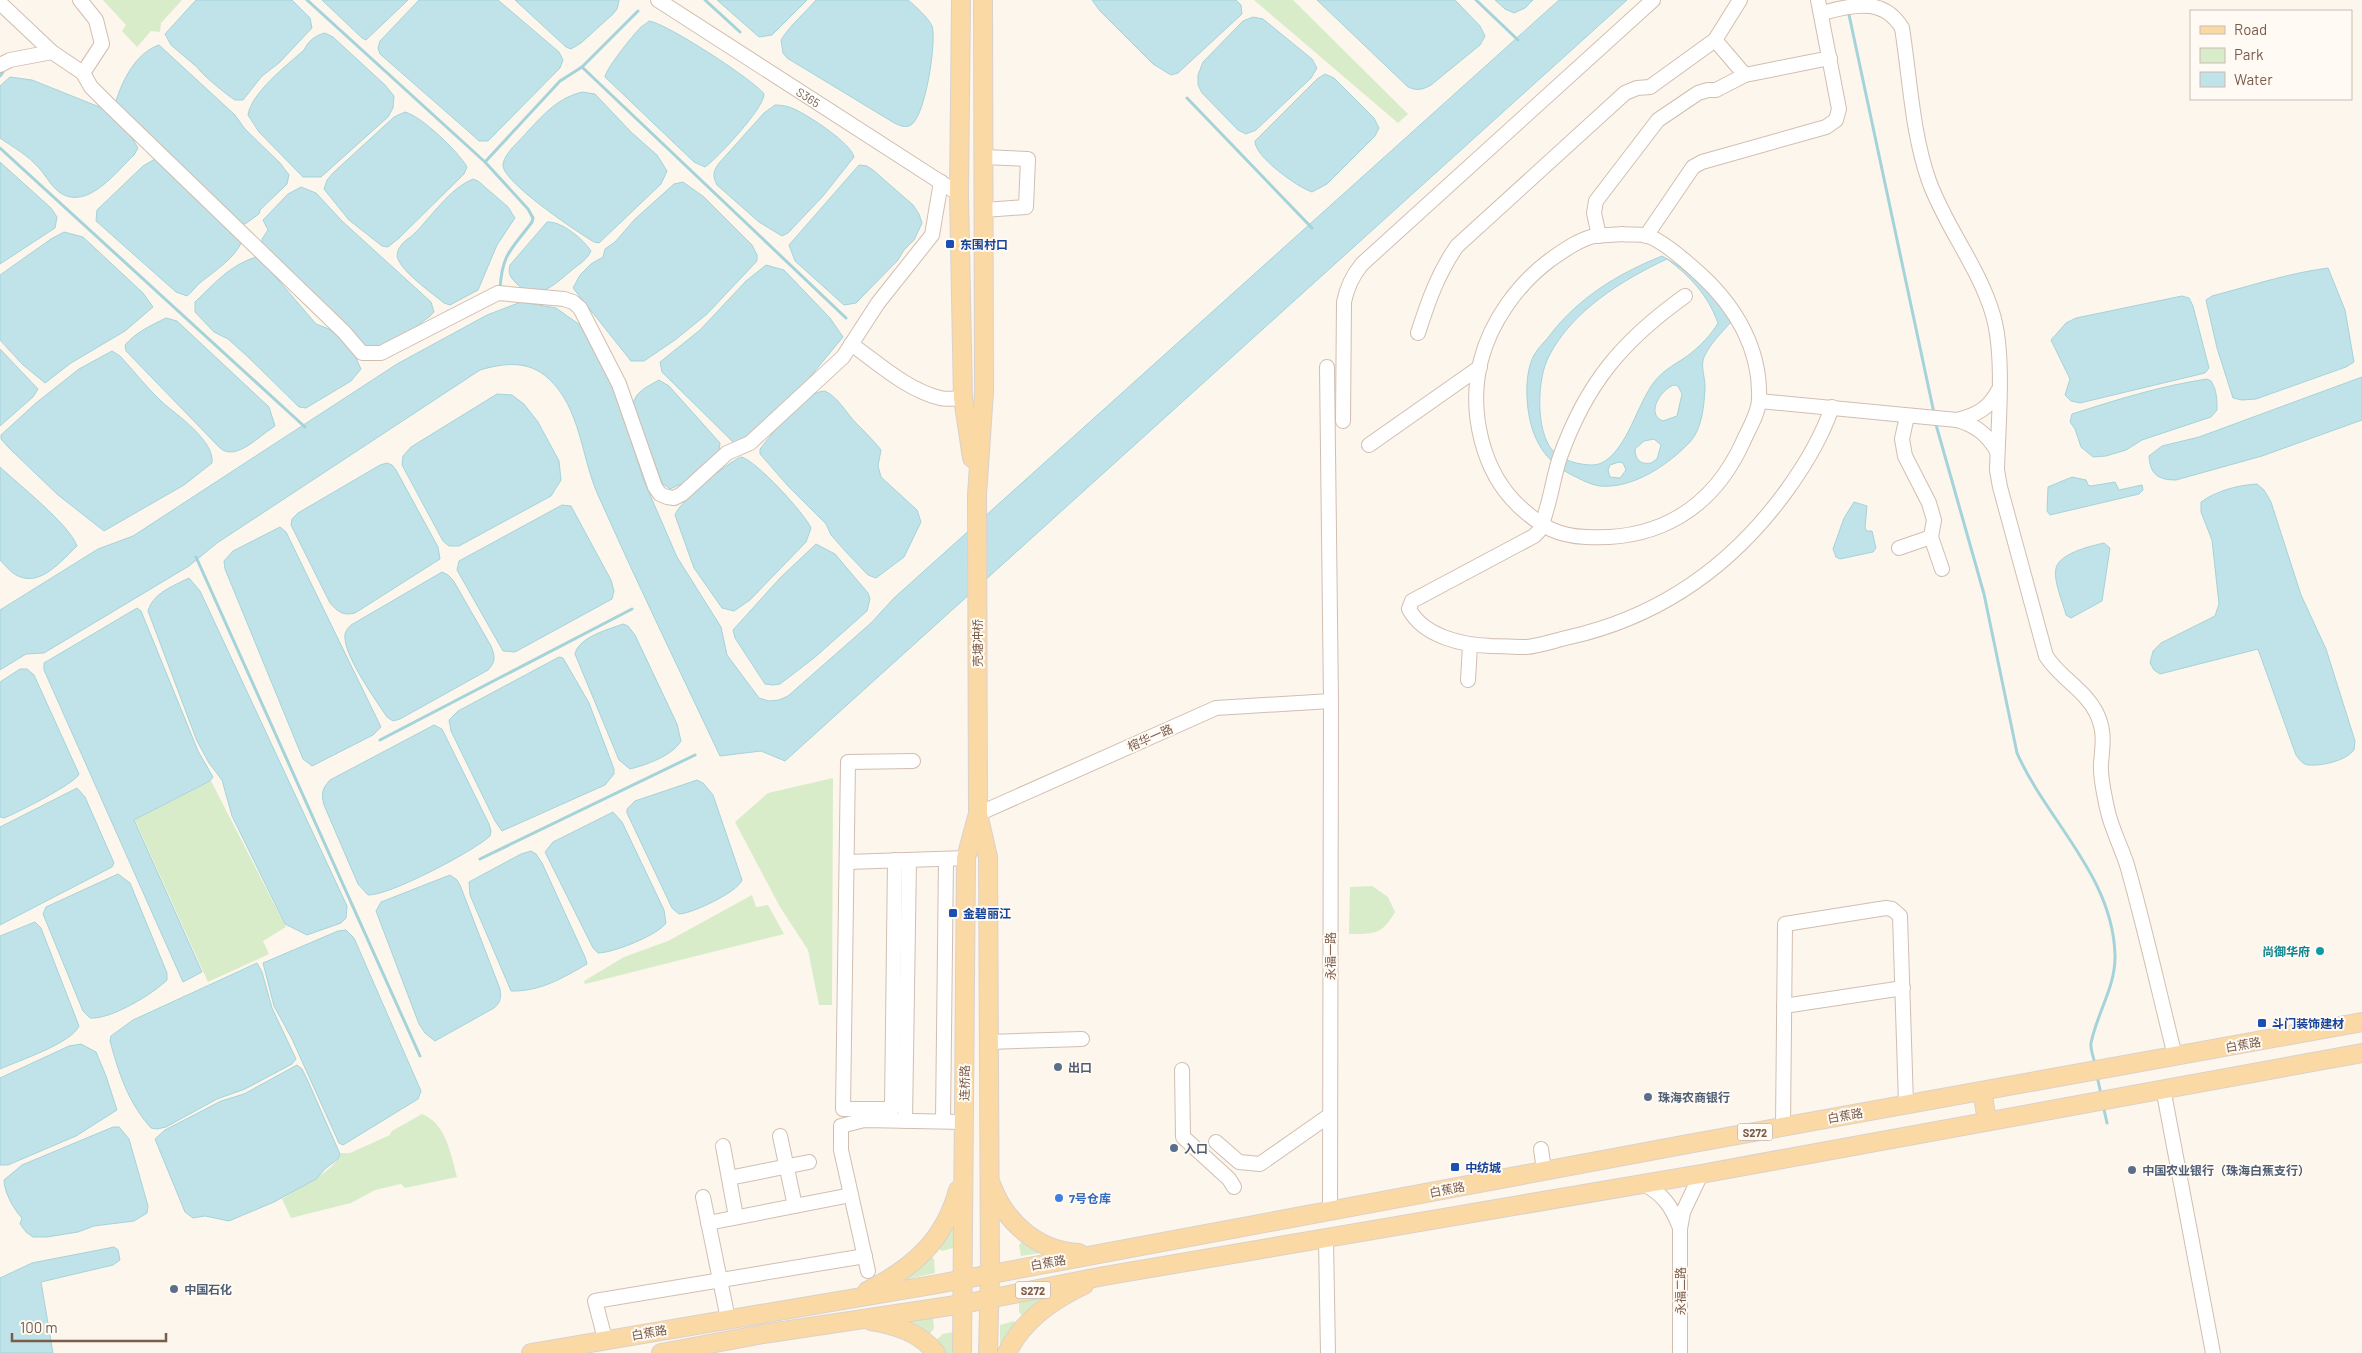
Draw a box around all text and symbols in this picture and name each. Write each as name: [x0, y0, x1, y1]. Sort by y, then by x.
legend: [2190, 10, 2352, 100]
text: Road: [2234, 20, 2267, 38]
text: Park: [2234, 45, 2264, 63]
text: Water: [2234, 70, 2273, 88]
street label: S365: [794, 84, 823, 110]
place label: 东围村口: [960, 237, 1008, 251]
marker: 东围村口: [944, 238, 956, 250]
street label: 壳塘冲桥: [970, 619, 984, 667]
street label: 榕华一路: [1125, 721, 1175, 753]
place label: 金碧丽江: [963, 906, 1011, 920]
marker: 金碧丽江: [947, 907, 959, 919]
street label: 永福一路: [1323, 932, 1337, 980]
place label: 尚御华府: [2262, 944, 2310, 958]
marker: 尚御华府: [2314, 945, 2326, 957]
place label: 斗门装饰建材: [2272, 1016, 2344, 1030]
marker: 斗门装饰建材: [2256, 1017, 2268, 1029]
street label: 白蕉路: [2224, 1034, 2262, 1054]
place label: 出口: [1068, 1060, 1092, 1074]
marker: 出口: [1052, 1061, 1064, 1073]
street label: 连桥路: [957, 1065, 971, 1101]
place label: 珠海农商银行: [1658, 1090, 1730, 1104]
marker: 珠海农商银行: [1642, 1091, 1654, 1103]
street label: 白蕉路: [1826, 1105, 1864, 1125]
road number: S272: [1738, 1124, 1772, 1140]
place label: 入口: [1184, 1141, 1208, 1155]
marker: 入口: [1168, 1142, 1180, 1154]
place label: 中纺城: [1465, 1160, 1501, 1174]
marker: 中纺城: [1449, 1161, 1461, 1173]
place label: 中国农业银行（珠海白蕉支行）: [2142, 1163, 2310, 1177]
marker: 中国农业银行（珠海白蕉支行）: [2126, 1164, 2138, 1176]
street label: 白蕉路: [1428, 1179, 1466, 1199]
place label: 7号仓库: [1069, 1191, 1111, 1205]
marker: 7号仓库: [1053, 1192, 1065, 1204]
street label: 白蕉路: [1029, 1252, 1067, 1272]
street label: 永福二路: [1673, 1267, 1687, 1315]
place label: 中国石化: [184, 1282, 232, 1296]
road number: S272: [1016, 1282, 1050, 1298]
marker: 中国石化: [168, 1283, 180, 1295]
scale bar: [12, 1310, 166, 1342]
text: 100 m: [20, 1318, 58, 1336]
street label: 白蕉路: [630, 1322, 668, 1342]

